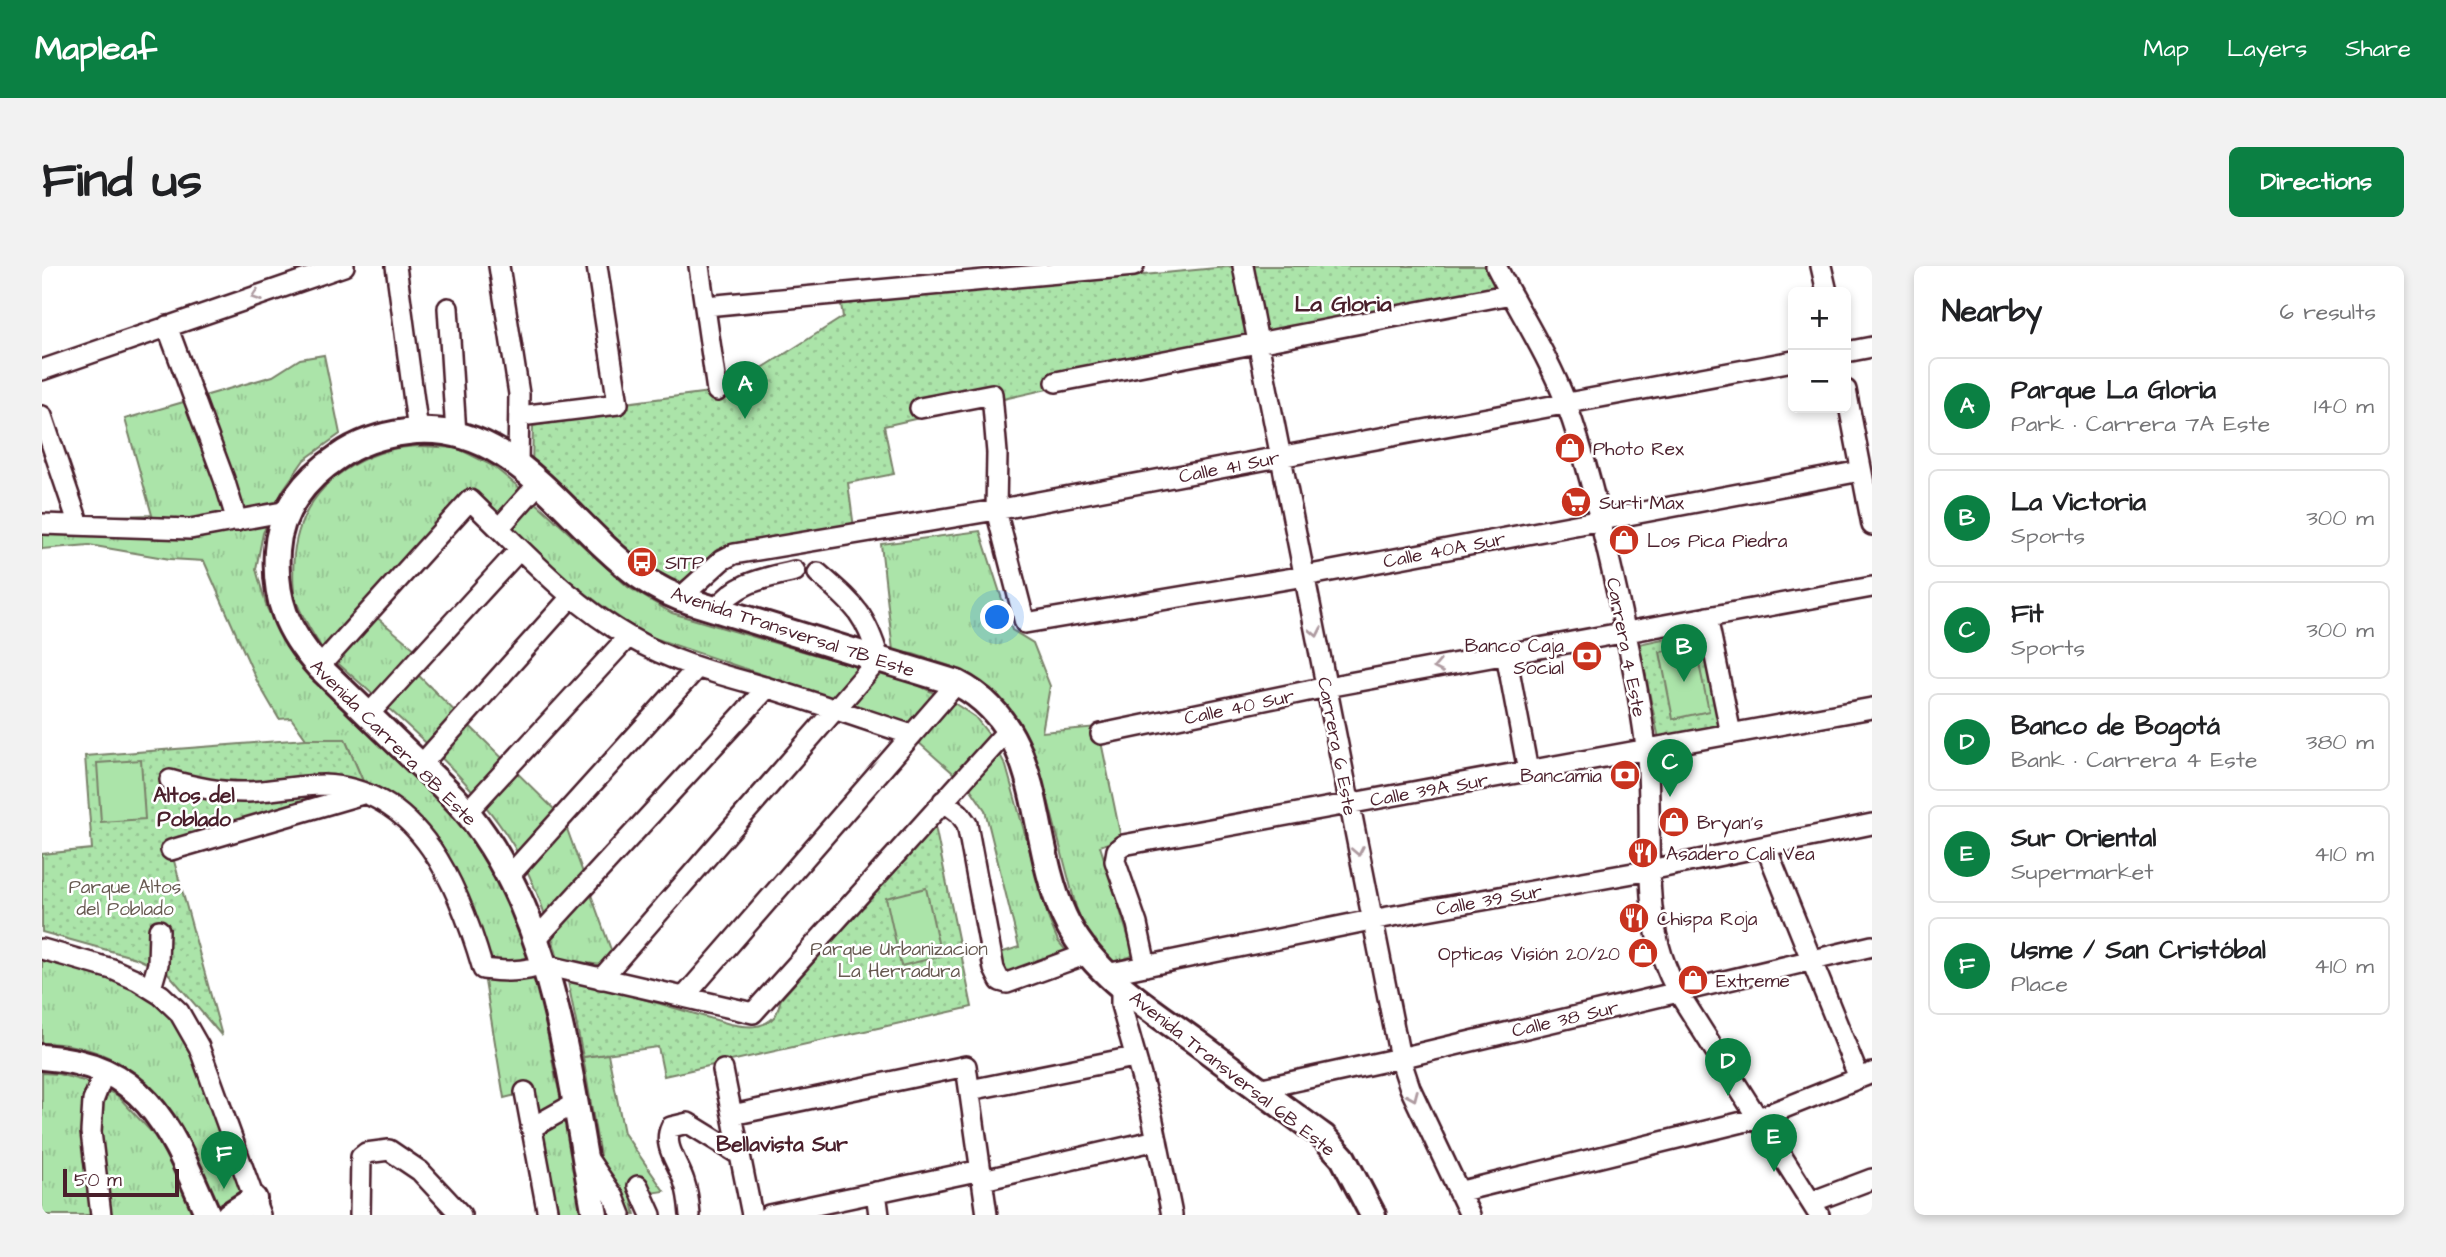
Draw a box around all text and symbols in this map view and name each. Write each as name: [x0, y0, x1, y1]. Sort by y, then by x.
text: Mapleaf: [35, 26, 157, 72]
text: Map: [2144, 32, 2189, 66]
text: Layers: [2227, 32, 2307, 66]
text: Share: [2345, 32, 2411, 66]
button: Directions: [2229, 147, 2404, 217]
text: Find us: [42, 148, 202, 216]
map controls: [1788, 287, 1851, 413]
button: +: [1788, 287, 1851, 350]
one-way arrow: [251, 288, 263, 302]
district label: La Gloria: [1294, 288, 1392, 320]
text: Nearby: [1942, 291, 2042, 333]
text: 6 results: [2280, 296, 2376, 328]
button: −: [1788, 350, 1851, 413]
pin: A: [722, 361, 768, 419]
text: Parque La Gloria: [2011, 372, 2216, 408]
text: A: [1960, 390, 1974, 422]
text: 140 m: [2314, 390, 2374, 422]
text: Park · Carrera 7A Este: [2011, 408, 2270, 440]
shop icon: Photo Rex: [1553, 431, 1587, 465]
place label: Photo Rex: [1593, 436, 1684, 463]
street label: Calle 41 Sur: [1177, 444, 1283, 490]
text: La Victoria: [2011, 484, 2146, 520]
supermarket icon: Surti Max: [1559, 485, 1593, 519]
place label: Surti Max: [1599, 490, 1684, 517]
text: B: [1959, 502, 1975, 534]
text: 300 m: [2306, 502, 2374, 534]
text: Sports: [2011, 520, 2085, 552]
shop icon: Los Pica Piedra: [1607, 523, 1641, 557]
street label: Calle 40A Sur: [1381, 525, 1508, 576]
place label: Los Pica Piedra: [1647, 528, 1788, 555]
bus stop icon: SITP: [625, 545, 659, 579]
place label: SITP: [665, 550, 704, 577]
street label: Carrera 4 Este: [1599, 575, 1652, 719]
street label: Avenida Transversal 7B Este: [667, 580, 918, 685]
text: Fit: [2011, 596, 2043, 632]
your location: [980, 600, 1014, 634]
text: C: [1959, 614, 1975, 646]
text: 300 m: [2306, 614, 2374, 646]
pin: B: [1661, 624, 1707, 682]
one-way arrow: [1307, 626, 1322, 638]
text: Sports: [2011, 632, 2085, 664]
place label: Banco Caja Social: [1465, 633, 1564, 682]
bank icon: Banco Caja Social: [1570, 639, 1604, 673]
street label: Avenida Carrera 8B Este: [303, 654, 482, 833]
one-way arrow: [1432, 658, 1444, 673]
street label: Carrera 6 Este: [1310, 675, 1363, 818]
street label: Calle 40 Sur: [1182, 683, 1297, 732]
text: Banco de Bogotá: [2011, 708, 2220, 744]
text: D: [1960, 726, 1974, 758]
text: 380 m: [2306, 726, 2374, 758]
pin: C: [1647, 739, 1693, 797]
text: Bank · Carrera 4 Este: [2011, 744, 2258, 776]
bank icon: Bancamia: [1608, 758, 1642, 792]
place label: Bancamia: [1520, 763, 1602, 790]
street label: Calle 39A Sur: [1368, 767, 1491, 814]
district label: Altos del Poblado: [153, 781, 235, 834]
shop icon: Bryan's: [1657, 805, 1691, 839]
place label: Bryan's: [1697, 810, 1763, 838]
text: Sur Oriental: [2011, 820, 2156, 856]
restaurant icon: Asadero Cali Vea: [1626, 836, 1660, 870]
text: E: [1960, 838, 1974, 870]
text: 410 m: [2314, 838, 2374, 870]
place label: Asadero Cali Vea: [1666, 841, 1815, 868]
one-way arrow: [1350, 845, 1365, 857]
text: Supermarket: [2011, 856, 2154, 888]
park label: Parque Altos del Poblado: [69, 874, 181, 923]
street label: Calle 39 Sur: [1434, 878, 1545, 923]
restaurant icon: Chispa Roja: [1617, 901, 1651, 935]
place label: Chispa Roja: [1657, 906, 1758, 933]
text: Usme / San Cristóbal: [2011, 932, 2266, 968]
park label: Parque Urbanizacion La Herradura: [810, 936, 988, 985]
shop icon: Opticas Visión 20/20: [1626, 936, 1660, 970]
place label: Opticas Visión 20/20: [1438, 941, 1620, 968]
text: F: [1959, 950, 1975, 982]
text: 410 m: [2314, 950, 2374, 982]
shop icon: Extreme: [1676, 963, 1710, 997]
place label: Extreme: [1716, 968, 1790, 995]
text: Place: [2011, 968, 2068, 1000]
street label: Avenida Transversal 6B Este: [1123, 985, 1341, 1163]
street label: Calle 38 Sur: [1509, 994, 1622, 1045]
pin: D: [1705, 1038, 1751, 1096]
one-way arrow: [1405, 1089, 1419, 1101]
pin: E: [1751, 1114, 1797, 1172]
district label: Bellavista Sur: [716, 1130, 848, 1159]
pin: F: [201, 1131, 247, 1189]
scale bar: [63, 1166, 178, 1198]
text: 50 m: [74, 1167, 122, 1194]

